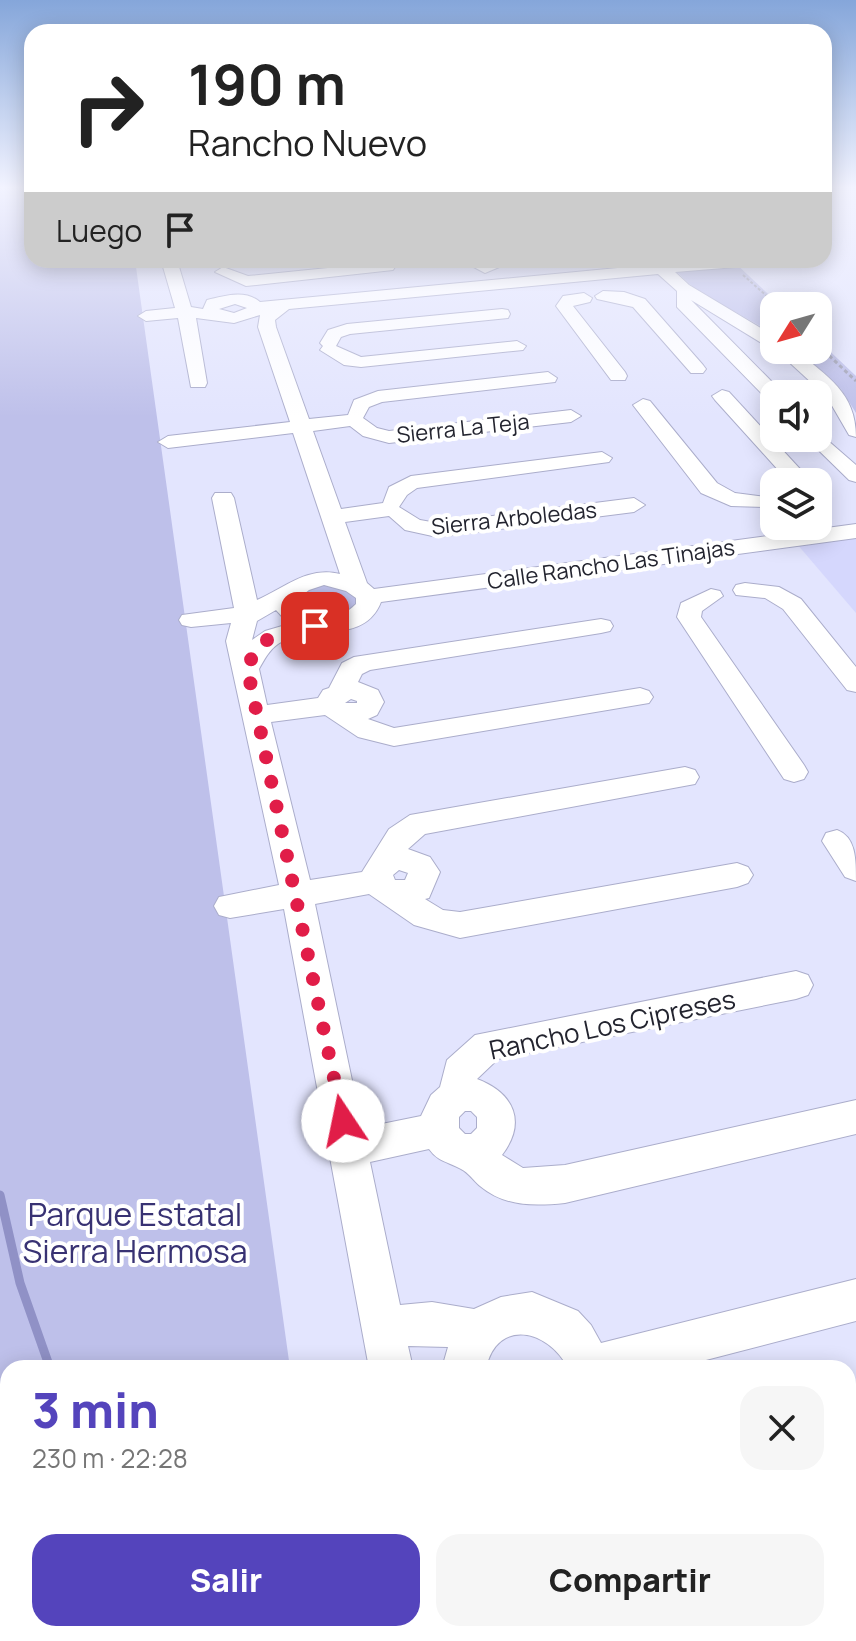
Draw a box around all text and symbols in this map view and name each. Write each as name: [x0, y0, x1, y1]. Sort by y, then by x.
text: 190 m: [188, 45, 346, 122]
icon: right: [56, 56, 160, 160]
text: Rancho Nuevo: [188, 118, 427, 167]
icon: arrive: [158, 208, 202, 252]
text: Luego: [56, 210, 142, 251]
north arrow: [760, 292, 832, 364]
map controls: [760, 292, 832, 540]
button: sound: [760, 380, 832, 452]
street label: Sierra La Teja: [395, 406, 531, 450]
button: layers: [760, 468, 832, 540]
street label: Sierra Arboledas: [430, 494, 598, 542]
street label: Calle Rancho Las Tinajas: [485, 532, 737, 596]
pin: [281, 592, 349, 660]
icon: arrive: [293, 604, 337, 648]
street label: Rancho Los Cipreses: [486, 980, 738, 1068]
position arrow: [301, 1079, 385, 1163]
park label: Parque Estatal Sierra Hermosa: [22, 1192, 248, 1273]
text: 3 min: [32, 1377, 159, 1442]
button: close: [740, 1386, 824, 1470]
text: 230 m · 22:28: [32, 1440, 188, 1476]
button: Salir: [32, 1534, 420, 1626]
button: Compartir: [436, 1534, 824, 1626]

